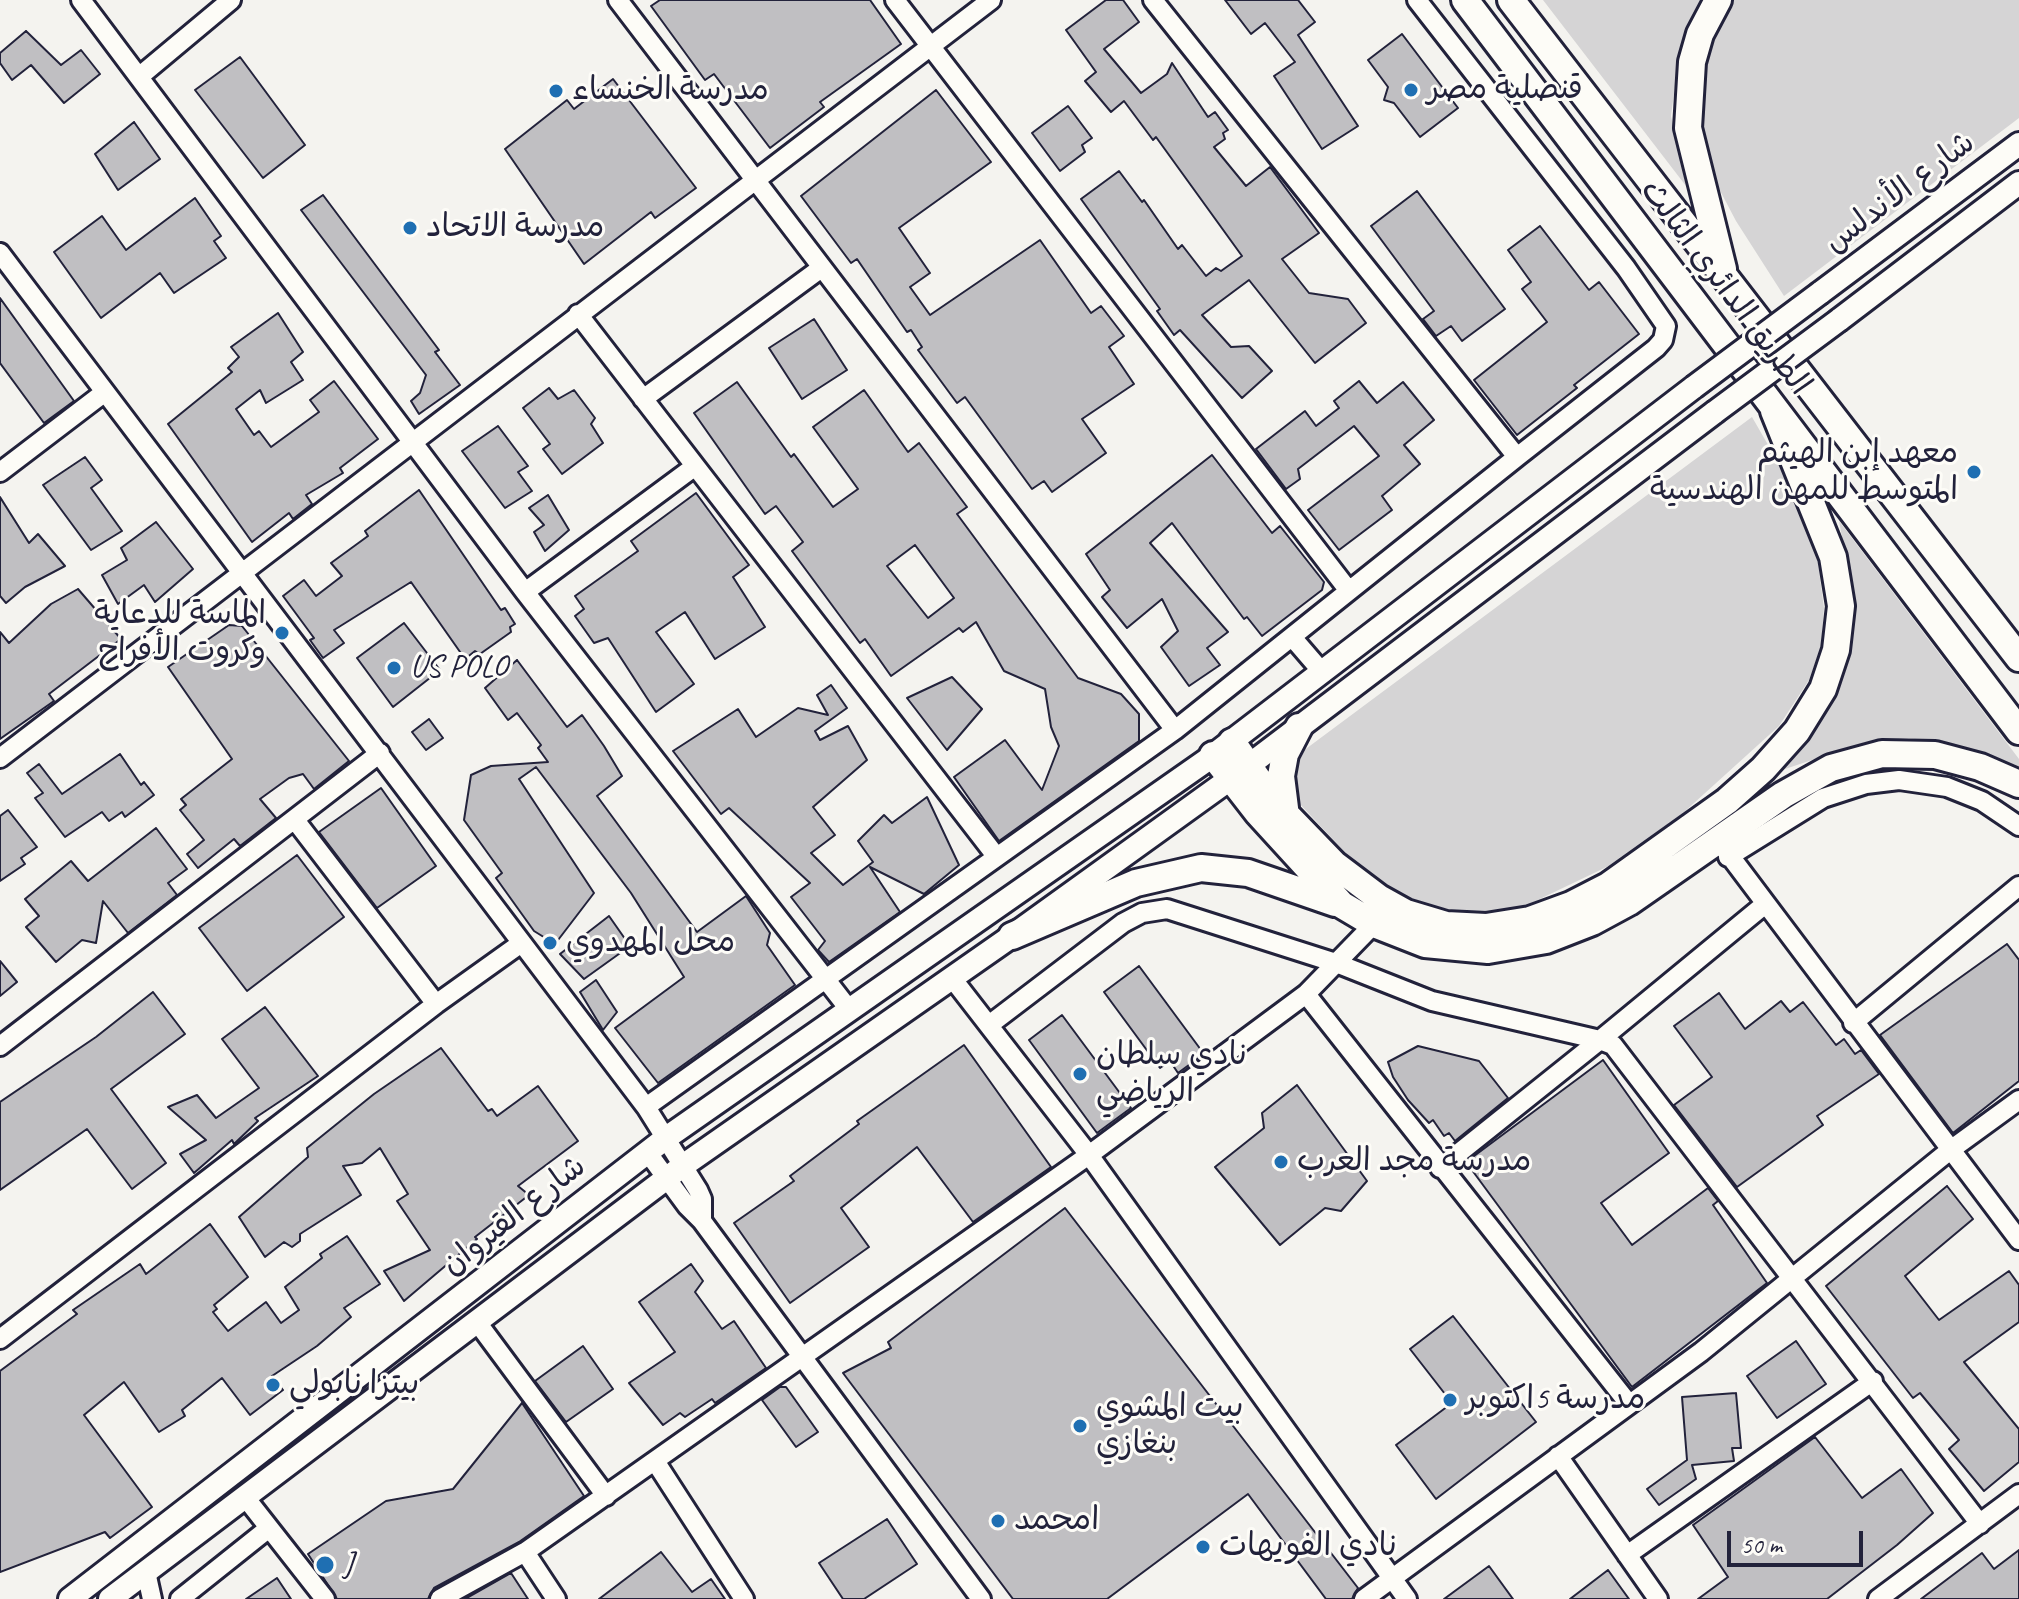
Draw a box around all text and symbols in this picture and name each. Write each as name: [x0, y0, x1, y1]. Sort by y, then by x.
place label: قنصلية مصر: [1427, 71, 1583, 109]
place label: مدرسة الخنساء: [572, 72, 769, 110]
marker: قنصلية مصر: [1402, 81, 1420, 99]
marker: مدرسة الخنساء: [547, 82, 565, 100]
street label: شارع الأندلس: [1817, 124, 1983, 262]
street label: الطريق الدائري الثالث: [1631, 173, 1819, 403]
place label: مدرسة الاتحاد: [426, 209, 604, 247]
marker: مدرسة الاتحاد: [401, 219, 419, 237]
place label: معهد إبن الهيثم المتوسط للمهن الهندسية: [1650, 435, 1958, 510]
marker: معهد إبن الهيثم المتوسط للمهن الهندسية: [1965, 463, 1983, 481]
place label: الماسة للدعاية وكروت الأفراح: [94, 596, 266, 671]
marker: الماسة للدعاية وكروت الأفراح: [273, 624, 291, 642]
place label: US POLO: [410, 649, 508, 687]
marker: US POLO: [385, 659, 403, 677]
place label: محل المهدوي: [566, 924, 735, 962]
marker: محل المهدوي: [541, 934, 559, 952]
place label: نادي سلطان الرياضي: [1096, 1037, 1247, 1112]
marker: نادي سلطان الرياضي: [1071, 1065, 1089, 1083]
place label: مدرسة مجد العرب: [1297, 1143, 1531, 1181]
street label: شارع القيروان: [434, 1148, 594, 1284]
marker: مدرسة مجد العرب: [1272, 1153, 1290, 1171]
place label: بيتزا نابولي: [289, 1366, 419, 1404]
marker: بيتزا نابولي: [264, 1376, 282, 1394]
place label: مدرسة 5اكتوبر: [1466, 1381, 1645, 1419]
place label: بيت المشوي بنغازي: [1096, 1389, 1244, 1464]
marker: مدرسة 5اكتوبر: [1441, 1391, 1459, 1409]
marker: بيت المشوي بنغازي: [1071, 1417, 1089, 1435]
place label: امحمد: [1014, 1502, 1099, 1540]
marker: امحمد: [989, 1512, 1007, 1530]
scale bar: [1731, 1515, 1867, 1565]
place label: نادي الفويهات: [1219, 1528, 1397, 1566]
text: 50 m: [1741, 1530, 1782, 1560]
marker: نادي الفويهات: [1194, 1538, 1212, 1556]
place label: J: [343, 1546, 353, 1584]
marker: J: [314, 1554, 336, 1576]

